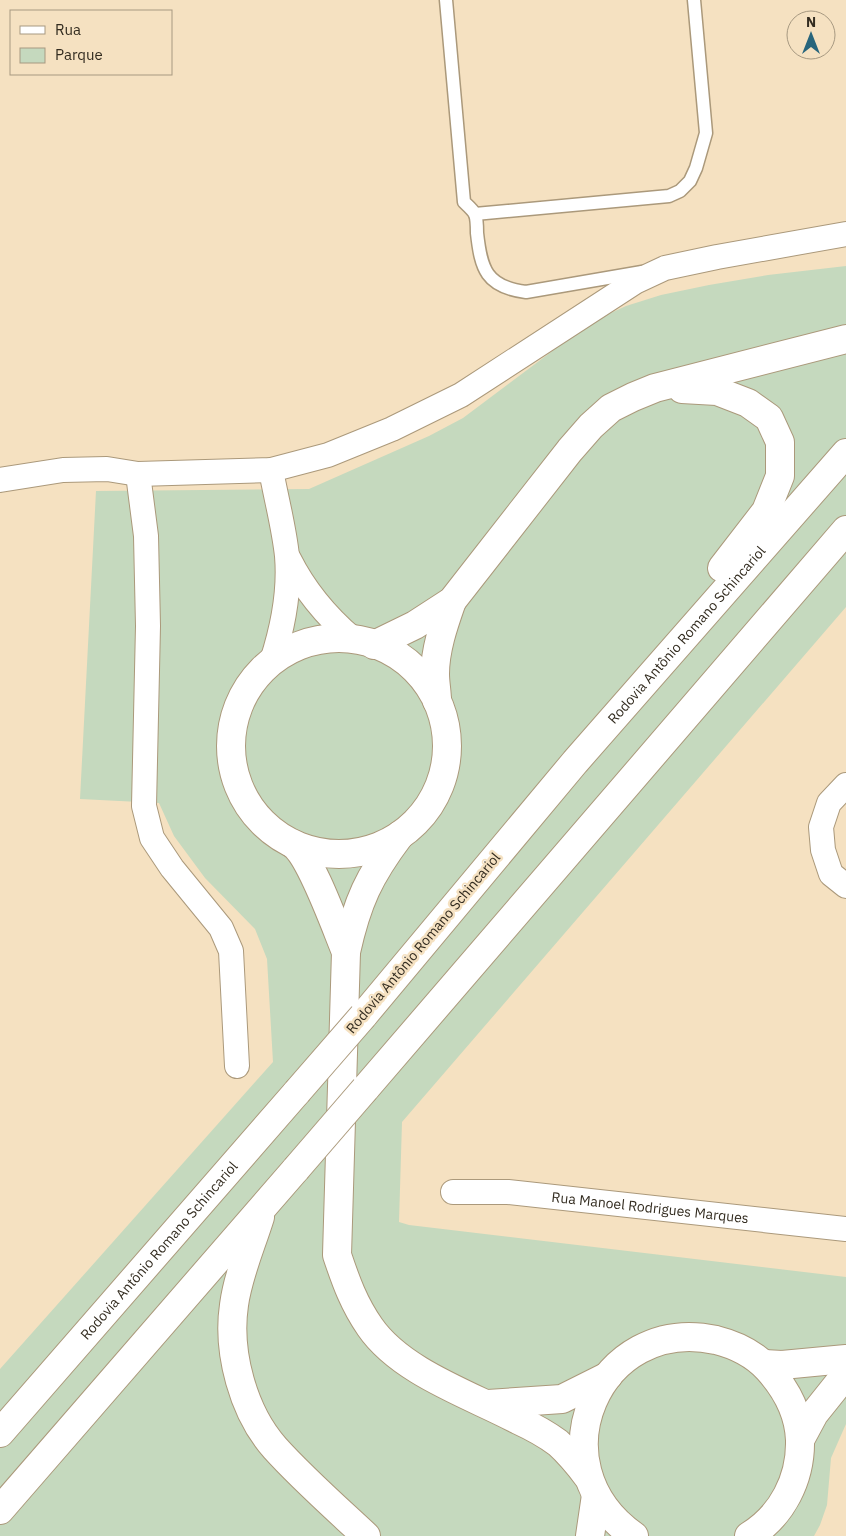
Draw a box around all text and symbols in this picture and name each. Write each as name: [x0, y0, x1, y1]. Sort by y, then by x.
legend: [10, 10, 172, 75]
north arrow: [786, 10, 836, 60]
text: N: [806, 13, 816, 31]
text: Rua: [55, 20, 81, 39]
text: Parque: [55, 45, 103, 64]
street label: Rodovia Antônio Romano Schincariol: [604, 542, 769, 727]
street label: Rodovia Antônio Romano Schincariol: [342, 849, 504, 1037]
street label: Rodovia Antônio Romano Schincariol: [76, 1157, 242, 1343]
street label: Rua Manoel Rodrigues Marques: [551, 1188, 750, 1227]

